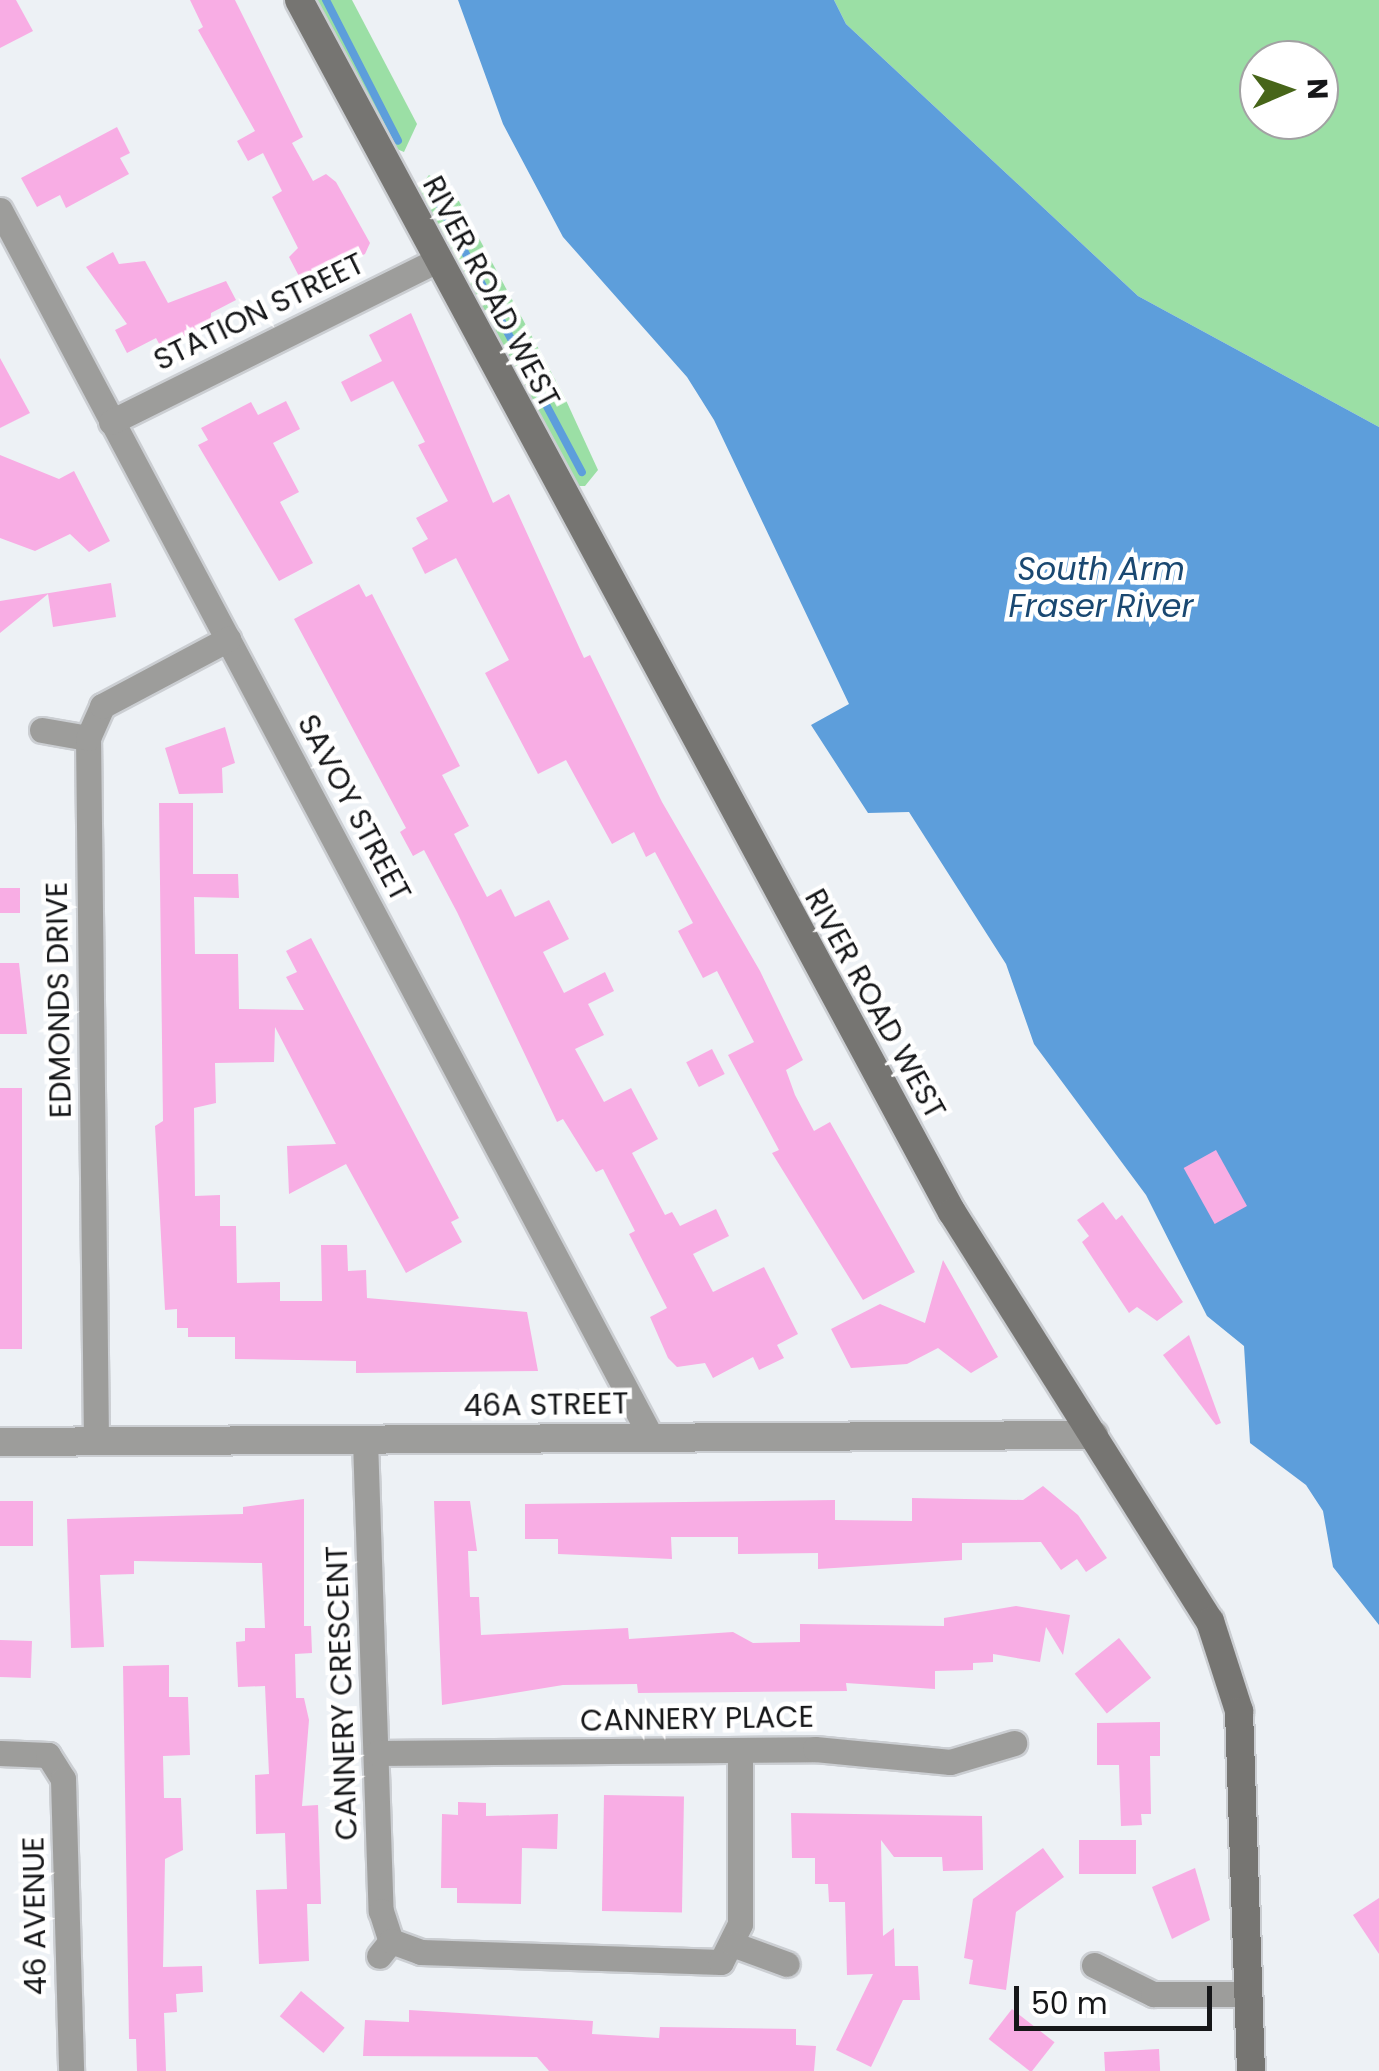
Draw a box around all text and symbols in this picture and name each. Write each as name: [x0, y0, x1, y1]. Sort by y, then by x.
north arrow: [1239, 40, 1339, 140]
text: N: [1298, 78, 1337, 100]
street label: RIVER ROAD WEST: [415, 170, 567, 414]
street label: STATION STREET: [148, 246, 370, 378]
water label: South Arm Fraser River: [1009, 551, 1193, 626]
street label: SAVOY STREET: [290, 708, 418, 908]
street label: EDMONDS DRIVE: [39, 881, 79, 1119]
street label: RIVER ROAD WEST: [797, 883, 953, 1125]
street label: 46A STREET: [463, 1386, 629, 1424]
street label: CANNERY CRESCENT: [319, 1545, 365, 1841]
street label: CANNERY PLACE: [580, 1699, 814, 1739]
street label: 46 AVENUE: [16, 1836, 54, 1996]
scale bar: [1019, 1966, 1216, 2028]
text: 50 m: [1031, 1982, 1108, 2025]

